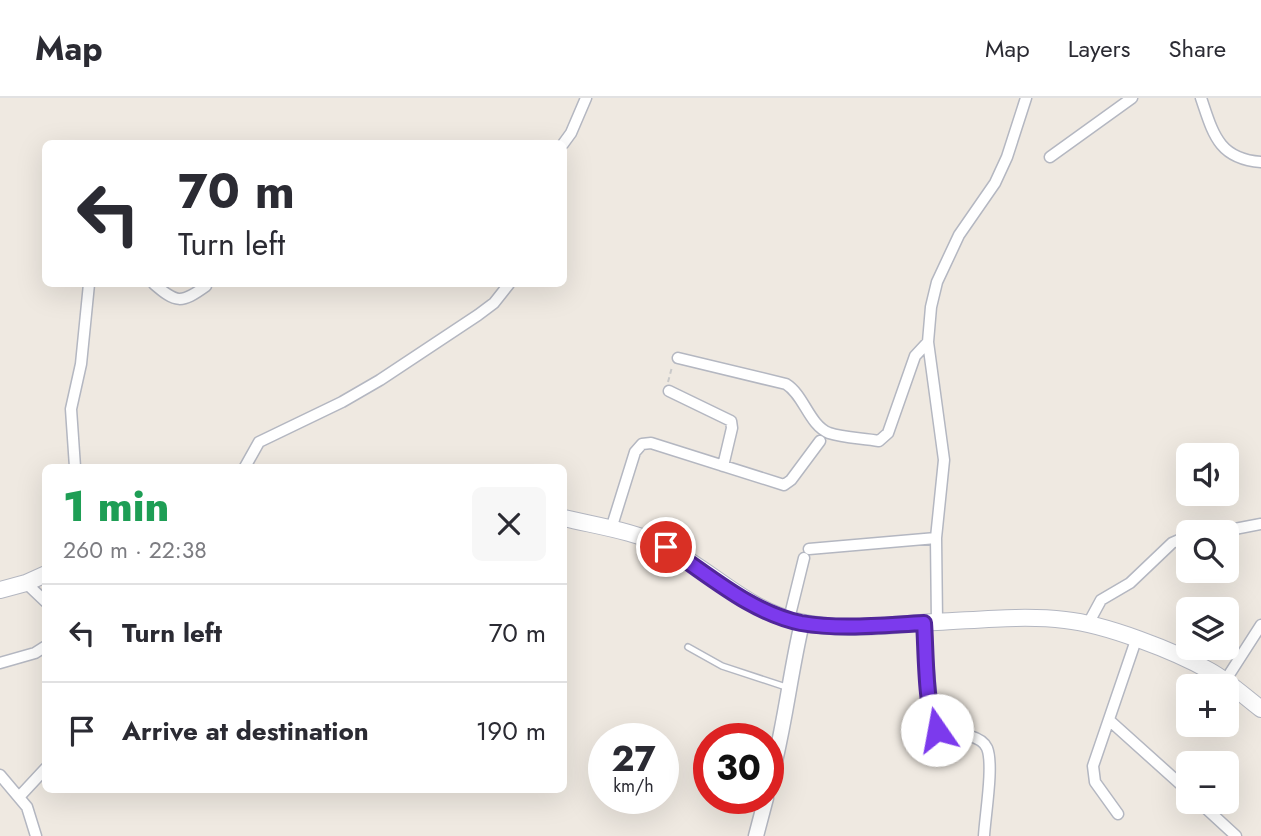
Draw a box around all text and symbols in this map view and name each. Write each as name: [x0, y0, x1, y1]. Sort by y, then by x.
text: Map: [35, 25, 103, 72]
text: Map: [985, 31, 1030, 66]
text: Layers: [1068, 31, 1130, 66]
text: Share: [1168, 31, 1226, 66]
text: 70 m: [178, 156, 295, 226]
icon: left: [63, 168, 154, 259]
text: Turn left: [178, 221, 285, 267]
map controls: [1176, 443, 1239, 814]
button: sound: [1176, 443, 1239, 506]
text: 1 min: [63, 476, 169, 537]
button: close: [472, 487, 546, 561]
pin: [636, 517, 696, 577]
button: search: [1176, 520, 1239, 583]
icon: arrive: [647, 528, 685, 566]
text: 260 m · 22:38: [63, 533, 207, 567]
button: layers: [1176, 597, 1239, 660]
icon: left: [63, 614, 101, 652]
text: Turn left: [122, 614, 222, 652]
text: 70 m: [489, 614, 546, 652]
button: +: [1176, 674, 1239, 737]
position arrow: [900, 693, 974, 767]
icon: arrive: [63, 712, 101, 750]
text: Arrive at destination: [122, 712, 369, 750]
text: 190 m: [476, 712, 546, 750]
speed limit sign: 30: [693, 723, 784, 814]
text: 27: [611, 734, 656, 784]
button: −: [1176, 751, 1239, 814]
text: km/h: [613, 773, 654, 799]

